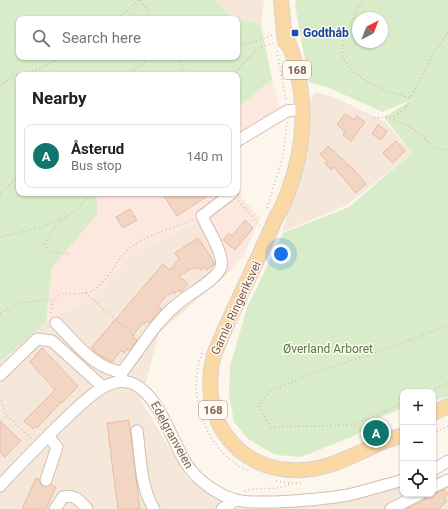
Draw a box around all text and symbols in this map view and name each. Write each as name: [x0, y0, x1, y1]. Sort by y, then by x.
north arrow: [352, 12, 388, 48]
search box: [16, 16, 240, 60]
place label: Godthåb: [303, 26, 349, 40]
icon: search: [30, 27, 52, 49]
marker: Godthåb: [290, 28, 300, 38]
text: Search here: [62, 29, 141, 47]
road number: 168: [283, 61, 311, 79]
text: Nearby: [32, 88, 87, 108]
text: Åsterud: [71, 140, 124, 158]
text: A: [42, 149, 50, 164]
text: 140 m: [186, 149, 223, 164]
text: Bus stop: [71, 158, 122, 173]
your location: [271, 244, 291, 264]
street label: Gamle Ringeriksvei: [208, 259, 264, 357]
park label: Øverland Arboret: [283, 342, 373, 356]
map controls: [400, 389, 436, 497]
button: +: [400, 389, 436, 425]
street label: Edelgranveien: [148, 399, 196, 471]
road number: 168: [199, 401, 227, 419]
pin: A: [363, 418, 389, 448]
button: −: [400, 425, 436, 461]
button: locate: [400, 461, 436, 497]

